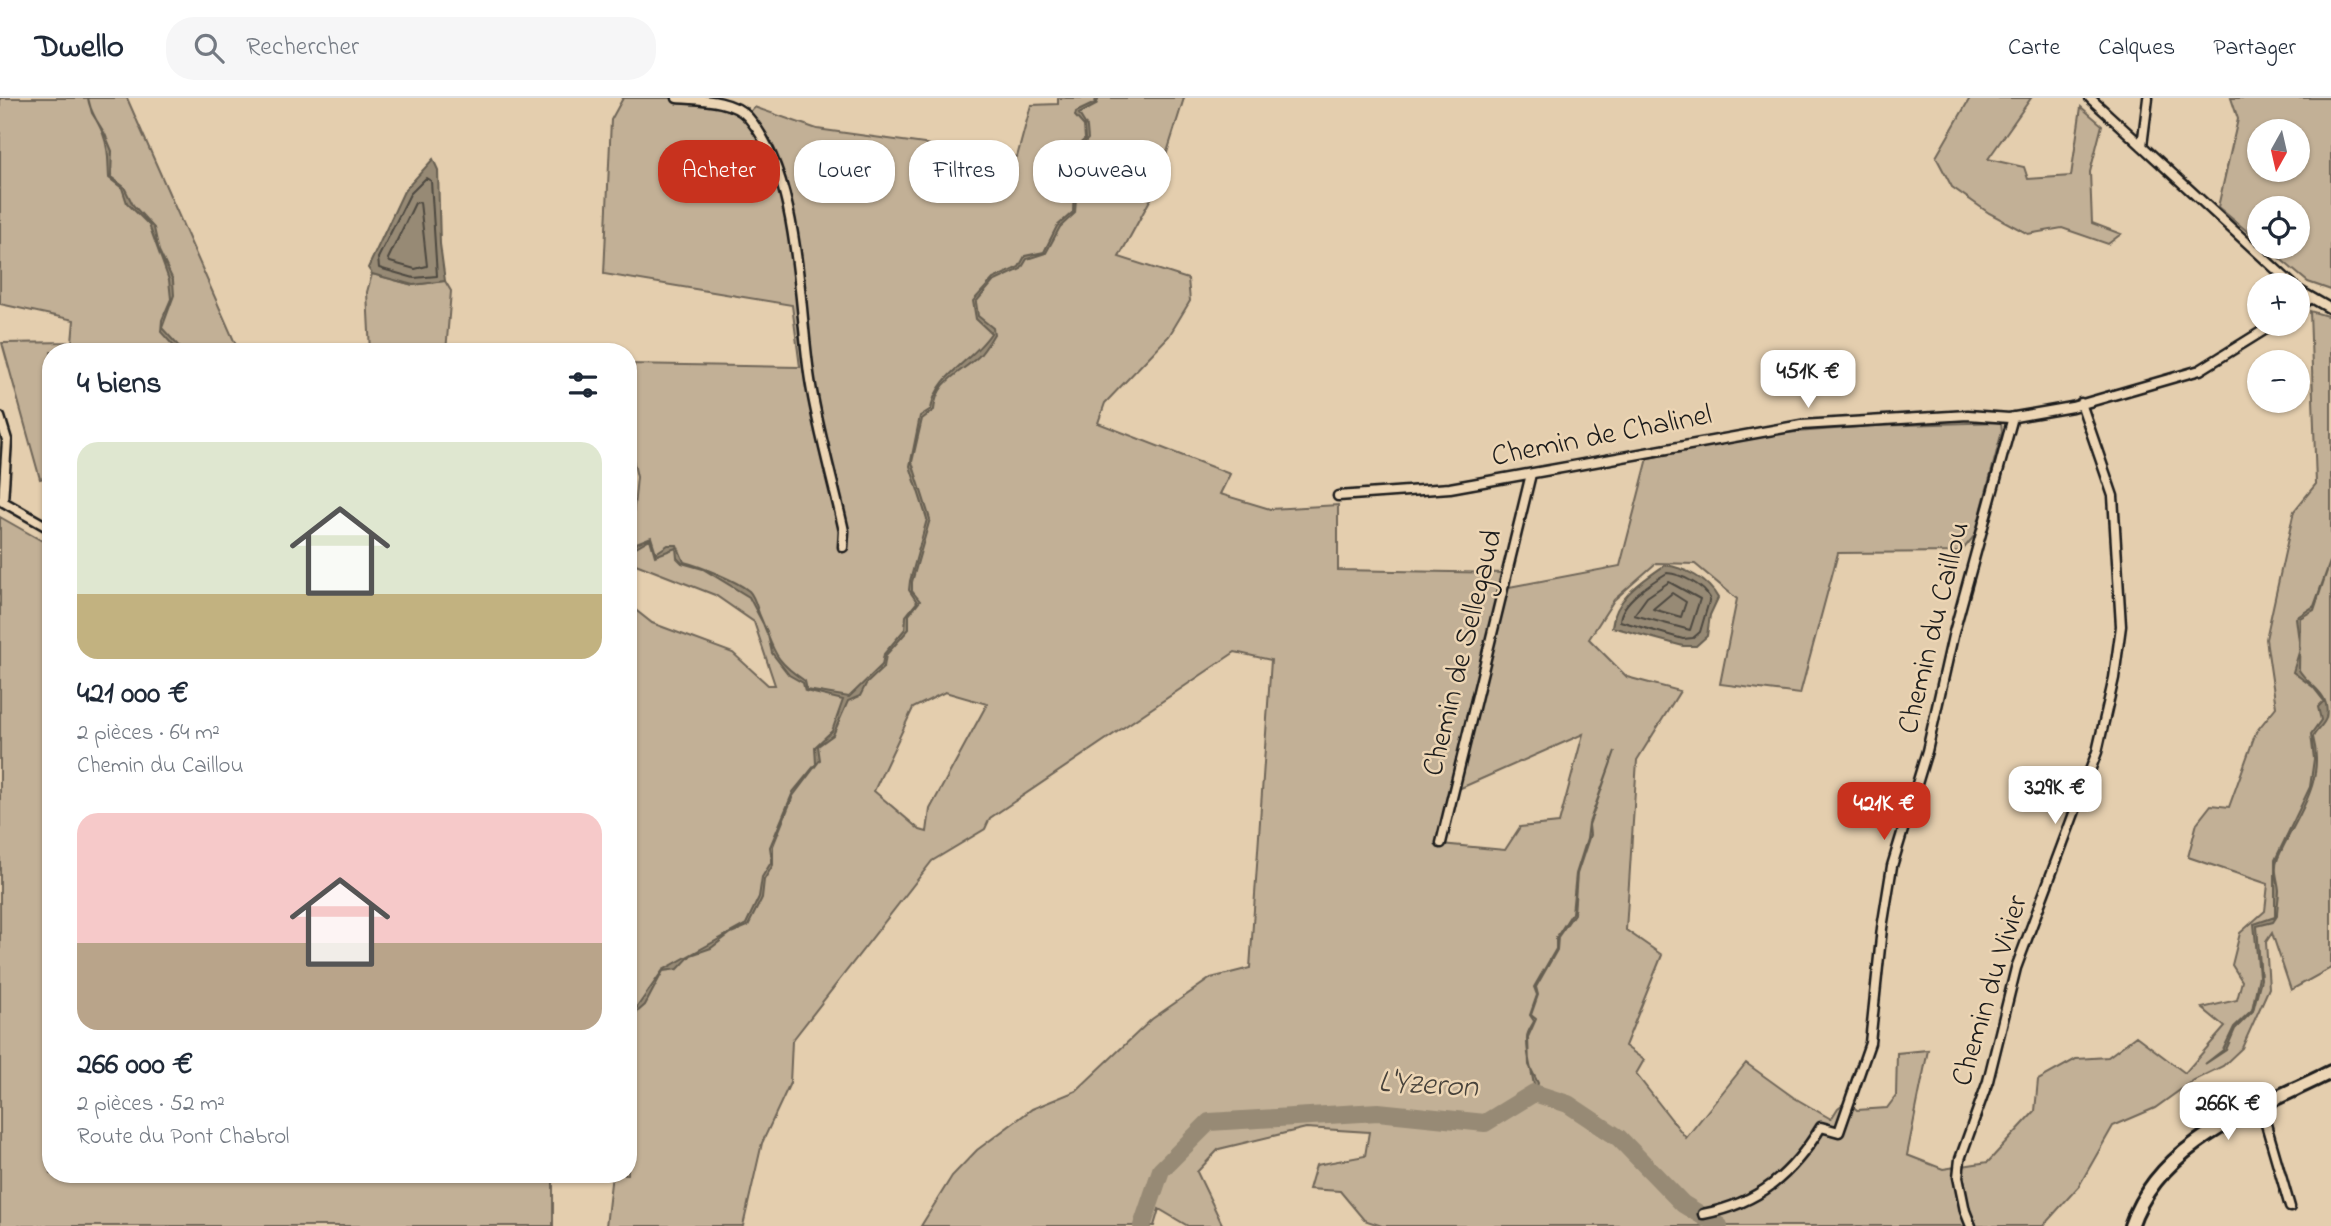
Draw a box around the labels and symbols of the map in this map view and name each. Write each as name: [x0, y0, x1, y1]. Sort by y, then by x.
north arrow: [2247, 119, 2310, 182]
pin: 451K €: [1751, 350, 1865, 410]
street label: Chemin de Chalinel: [1488, 394, 1716, 480]
street label: Chemin du Caillou: [1887, 517, 1983, 739]
street label: Chemin de Sellegaud: [1412, 525, 1516, 781]
pin: 329K €: [1998, 766, 2112, 826]
pin: 421K €: [1827, 782, 1941, 842]
street label: Chemin du Vivier: [1941, 890, 2041, 1092]
water label: L'Yzeron: [1377, 1060, 1480, 1112]
pin: 266K €: [2171, 1082, 2285, 1142]

